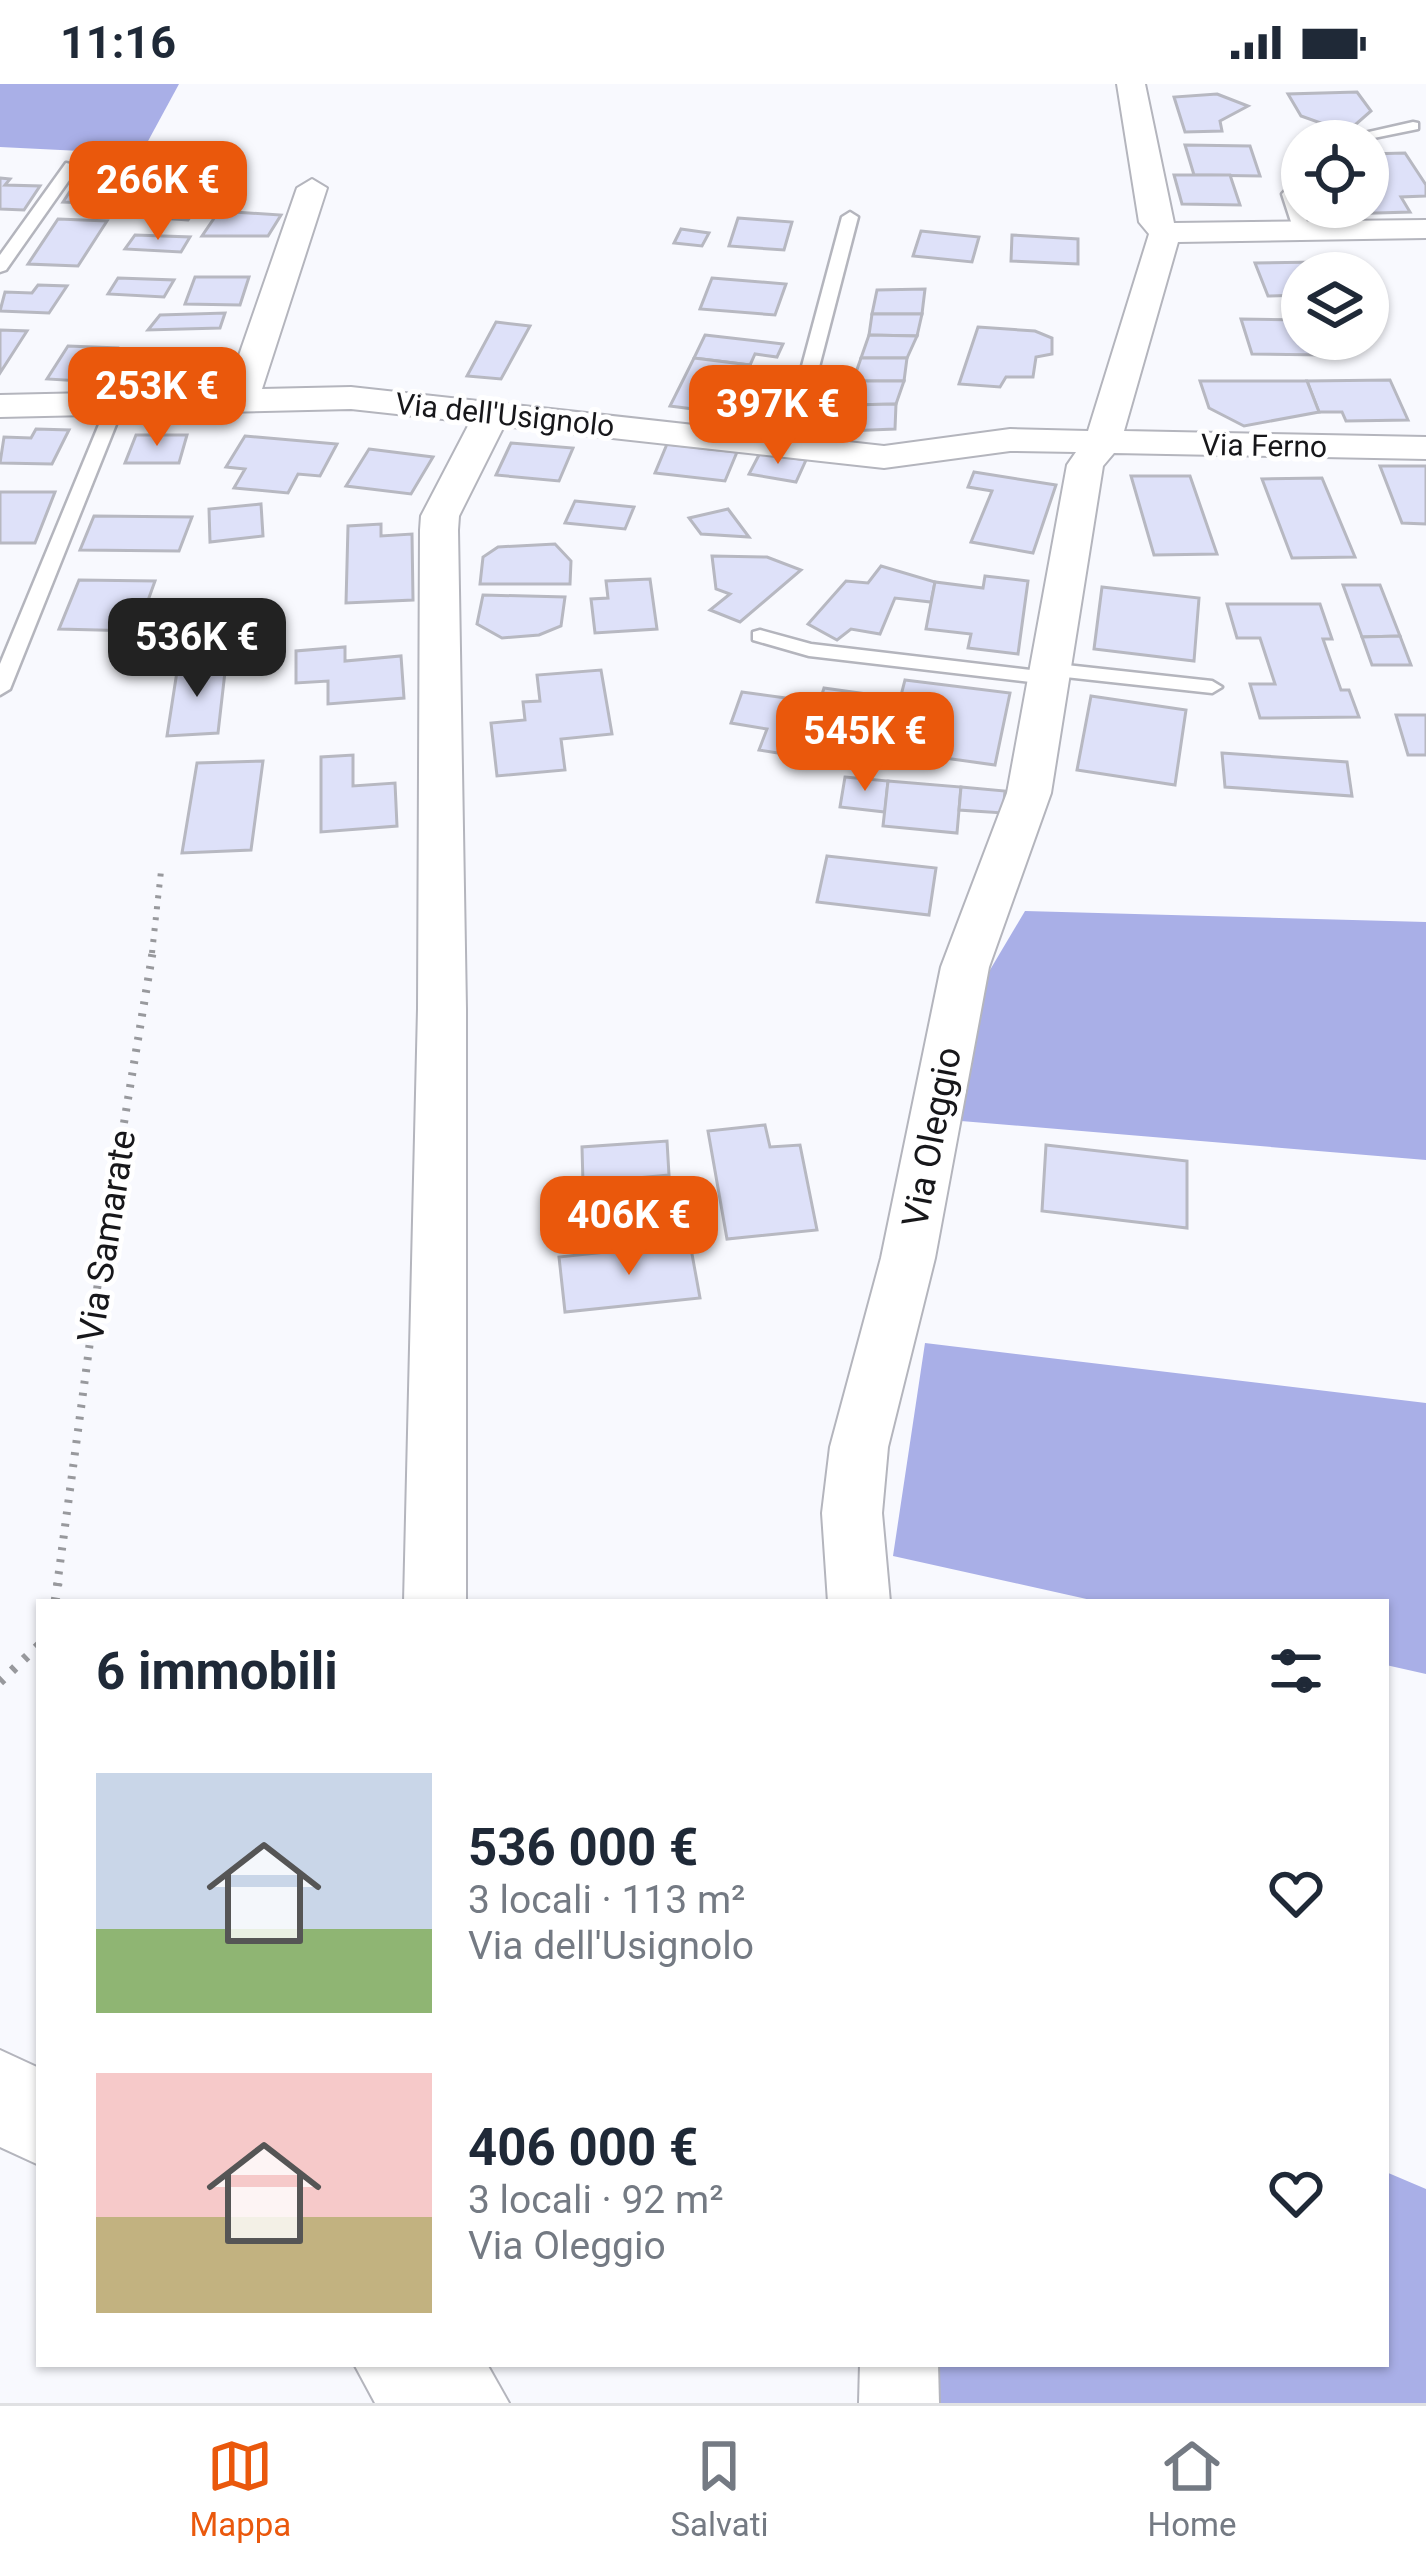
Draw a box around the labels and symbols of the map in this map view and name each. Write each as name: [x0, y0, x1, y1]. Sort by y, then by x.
pin: 266K €: [60, 141, 256, 243]
pin: 253K €: [59, 347, 255, 449]
pin: 397K €: [680, 365, 876, 467]
street label: Via dell'Usignolo: [394, 386, 616, 443]
street label: Via Ferno: [1201, 427, 1327, 464]
pin: 536K €: [99, 598, 295, 700]
pin: 545K €: [767, 692, 963, 794]
street label: Via Oleggio: [894, 1044, 970, 1231]
street label: Via Samarate: [69, 1127, 144, 1345]
pin: 406K €: [531, 1176, 727, 1278]

